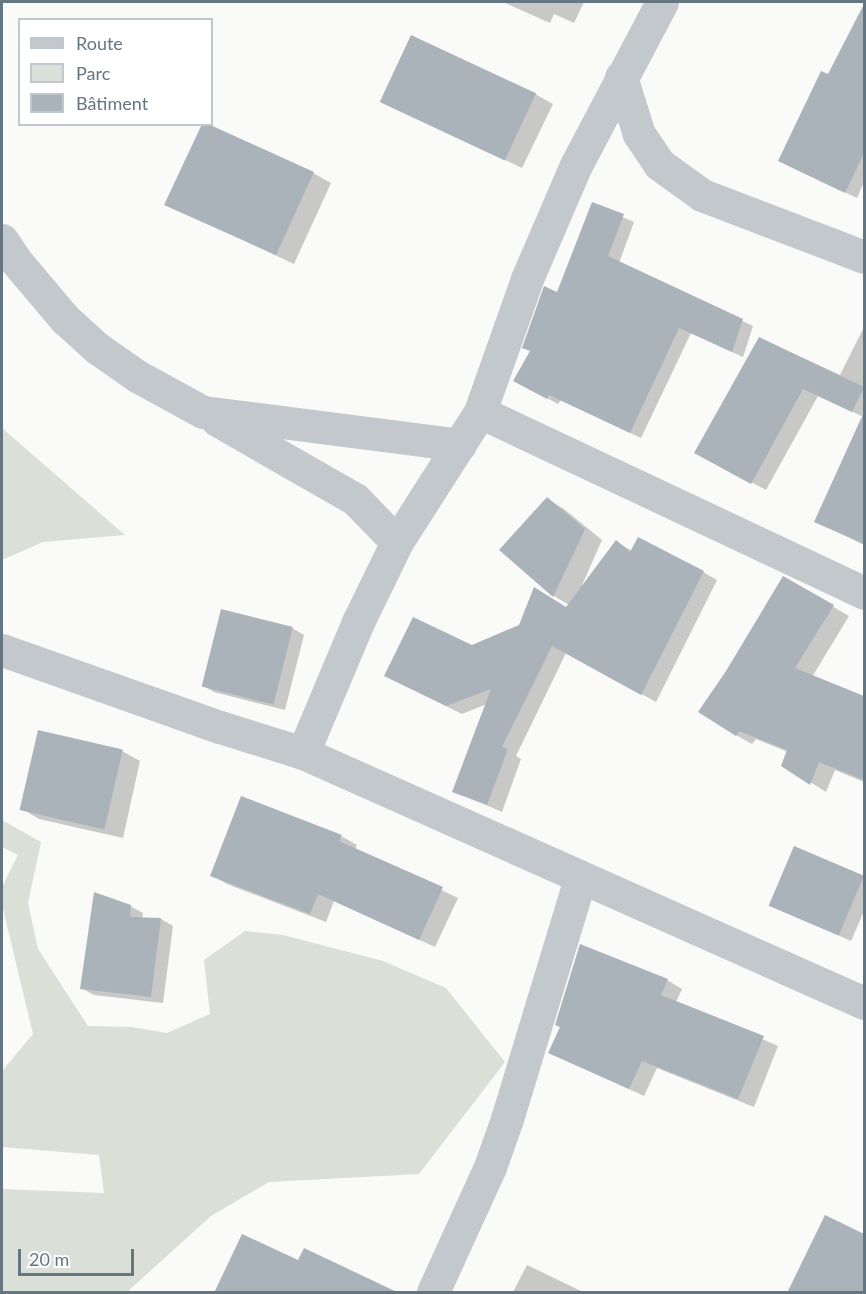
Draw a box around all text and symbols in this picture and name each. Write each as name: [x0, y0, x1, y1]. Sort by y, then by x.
legend: [18, 18, 213, 126]
text: Route: [76, 32, 123, 54]
text: Parc: [76, 62, 110, 84]
text: Bâtiment: [76, 92, 148, 114]
scale bar: [21, 1237, 136, 1275]
text: 20 m: [29, 1248, 69, 1270]

